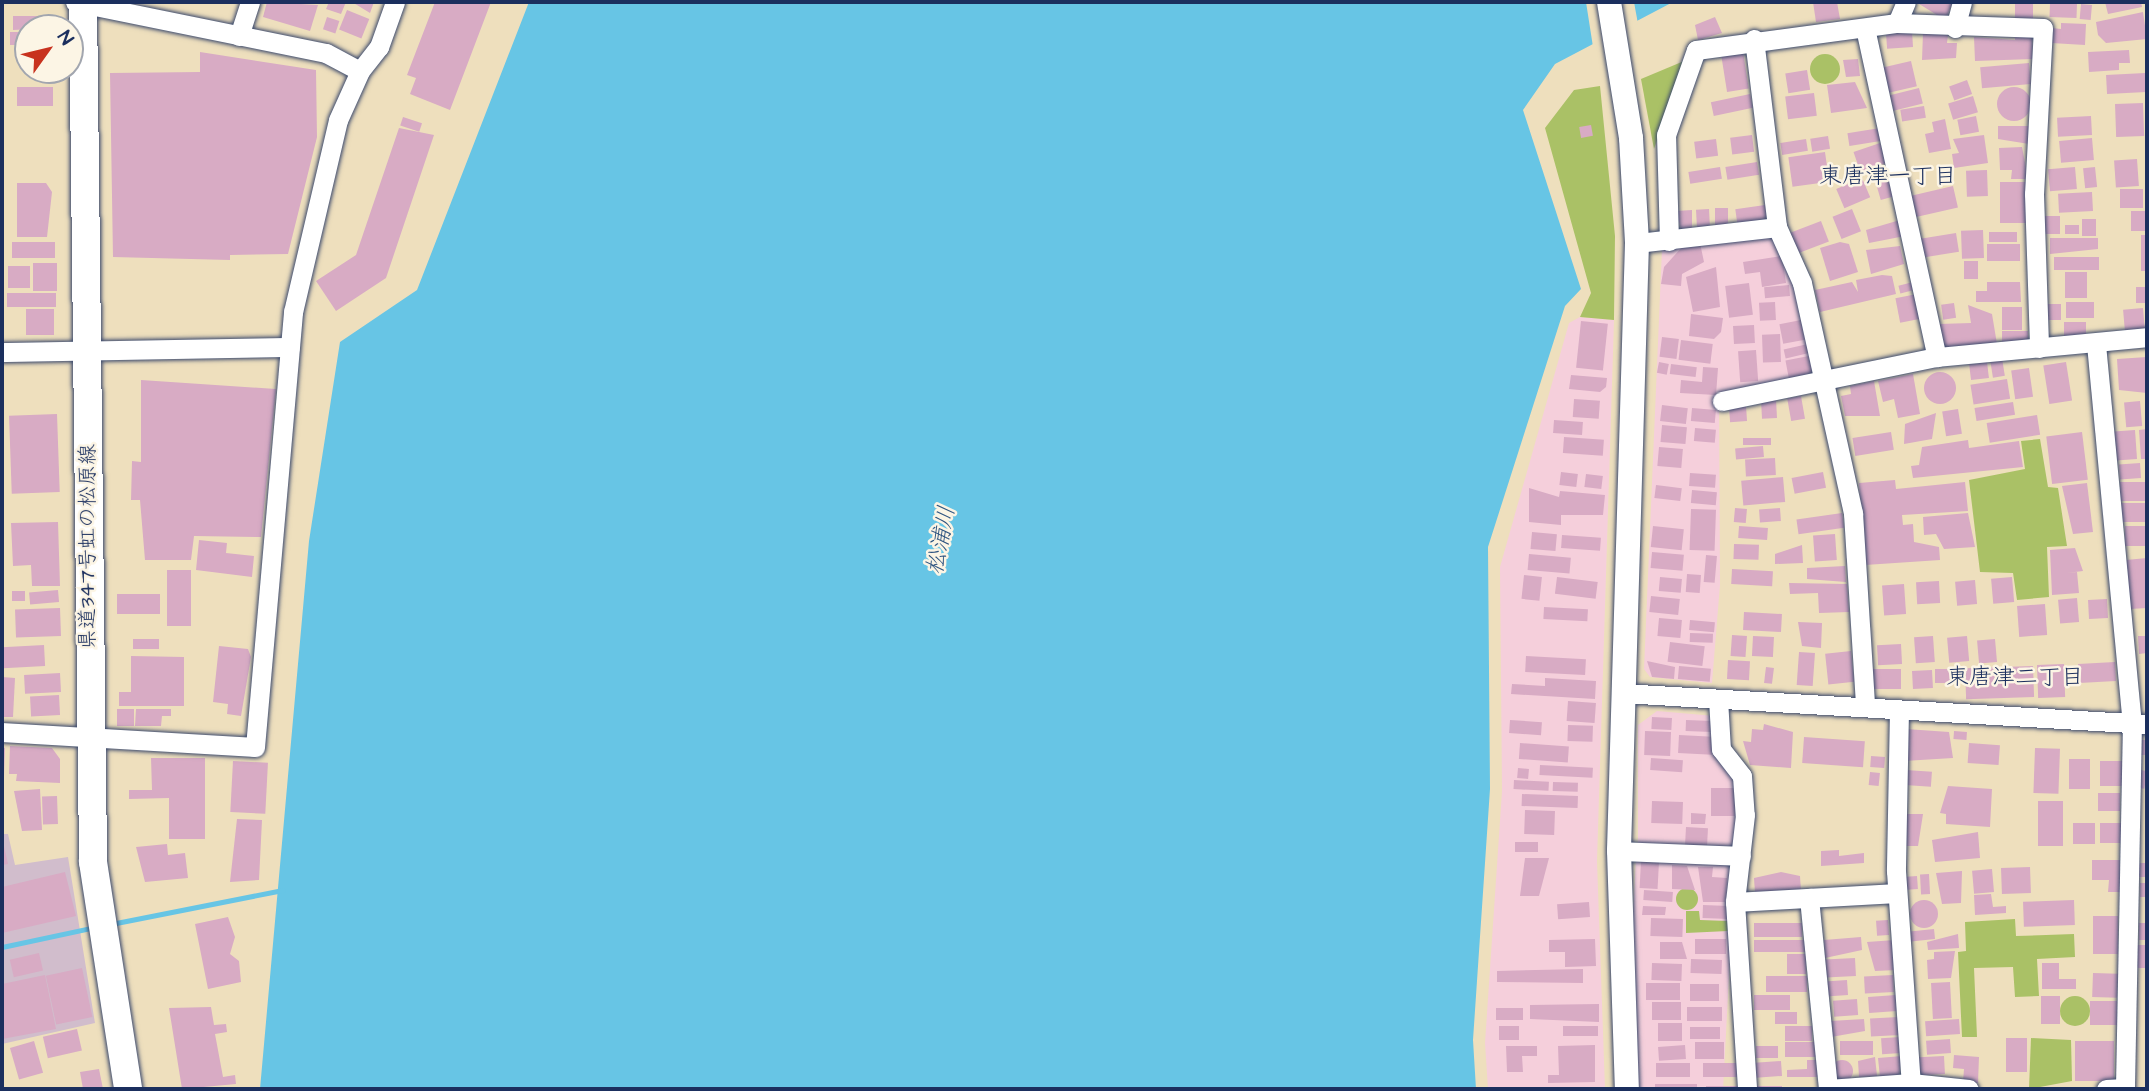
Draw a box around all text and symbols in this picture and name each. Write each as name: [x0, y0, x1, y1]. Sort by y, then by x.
north arrow: [14, 14, 84, 84]
text: N: [51, 26, 80, 51]
district label: 東唐津一丁目: [1819, 162, 1957, 190]
street label: 県道347号虹の松原線: [75, 444, 101, 650]
water label: 松浦川: [921, 504, 961, 576]
district label: 東唐津二丁目: [1946, 663, 2084, 691]

